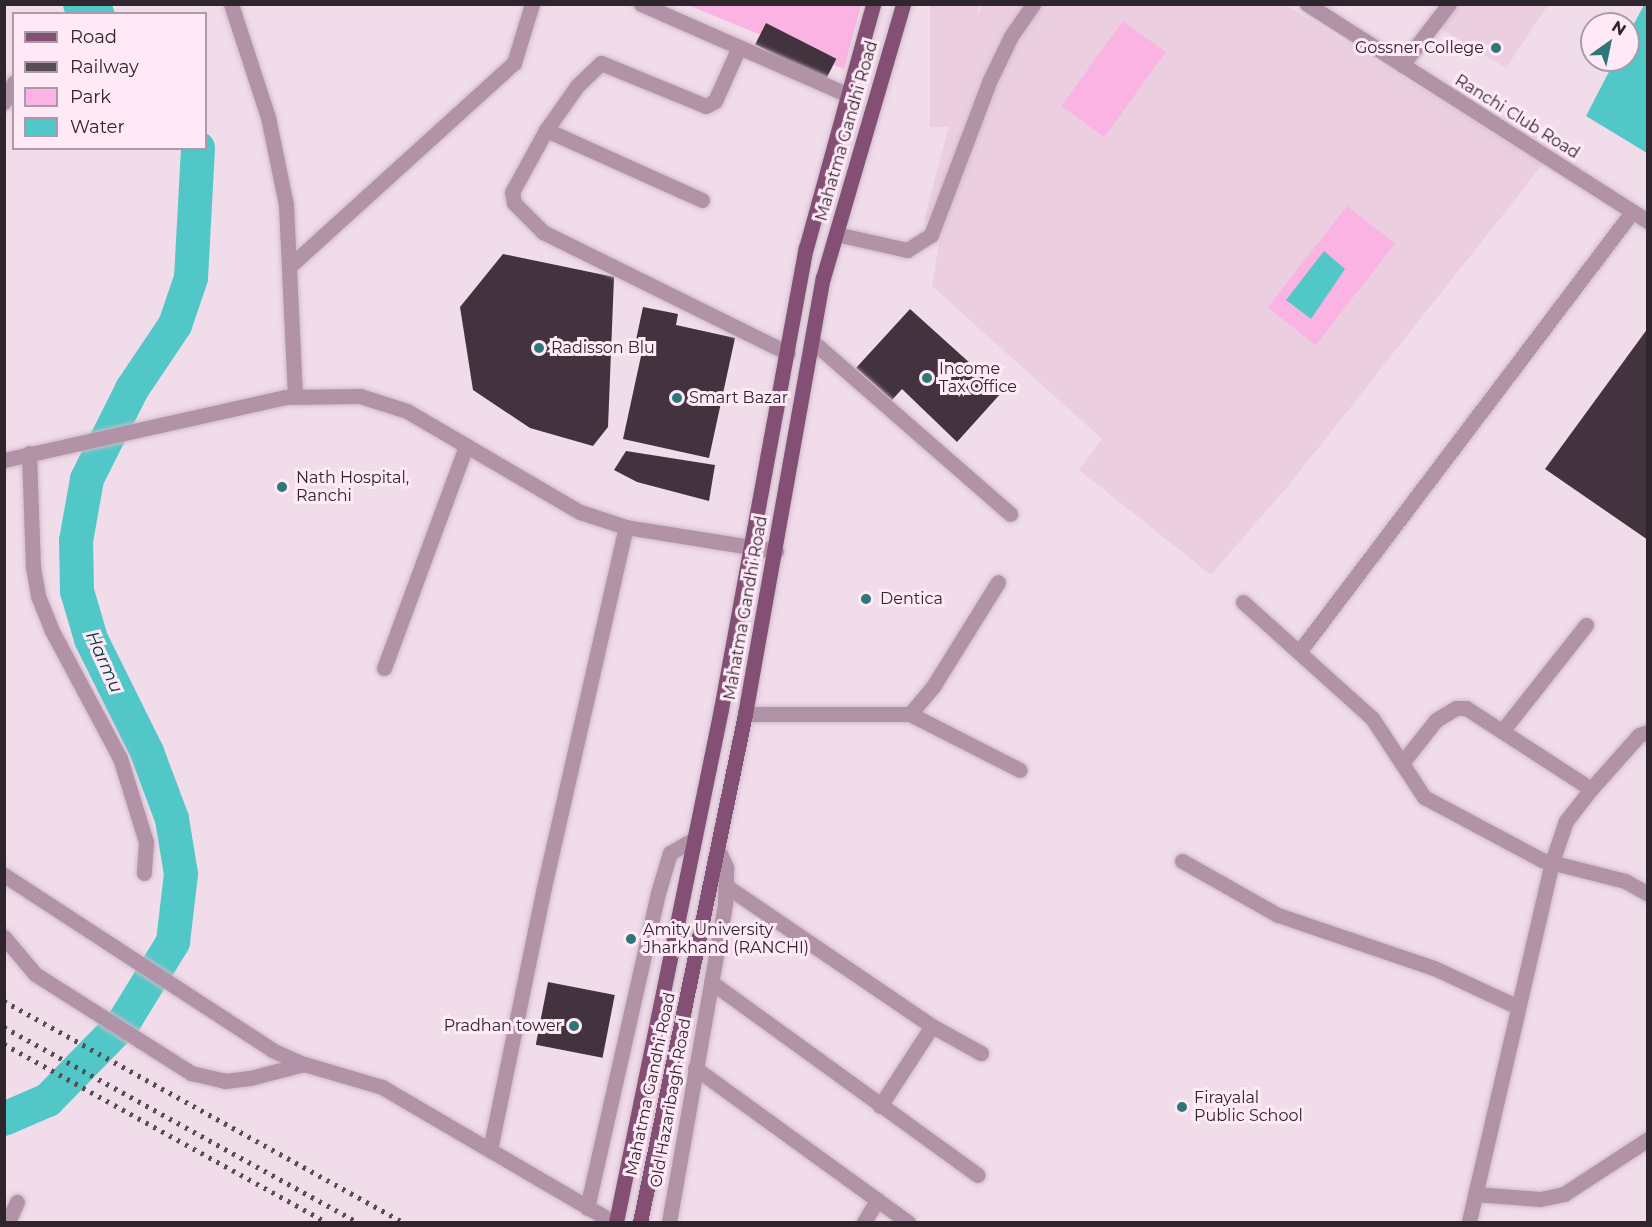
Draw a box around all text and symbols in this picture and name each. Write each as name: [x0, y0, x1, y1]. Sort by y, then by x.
legend: [12, 12, 207, 150]
north arrow: [1580, 12, 1640, 72]
text: N: [1608, 17, 1630, 40]
text: Road: [70, 26, 117, 48]
place label: Gossner College: [1355, 38, 1484, 58]
street label: Mahatma Gandhi Road: [812, 39, 882, 223]
marker: Gossner College: [1489, 41, 1503, 55]
text: Railway: [70, 56, 139, 78]
street label: Ranchi Club Road: [1451, 71, 1583, 163]
text: Park: [70, 86, 111, 108]
text: Water: [70, 116, 125, 138]
place label: Radisson Blu: [551, 338, 655, 358]
marker: Radisson Blu: [532, 341, 546, 355]
place label: Income Tax Office: [939, 359, 1017, 397]
marker: Income Tax Office: [920, 371, 934, 385]
place label: Smart Bazar: [689, 388, 788, 408]
marker: Smart Bazar: [670, 391, 684, 405]
place label: Nath Hospital, Ranchi: [296, 468, 409, 506]
marker: Nath Hospital, Ranchi: [273, 478, 291, 496]
street label: Mahatma Gandhi Road: [720, 514, 772, 702]
place label: Dentica: [880, 589, 943, 609]
marker: Dentica: [857, 590, 875, 608]
water label: Harmu: [81, 628, 127, 696]
place label: Amity University Jharkhand (RANCHI): [643, 920, 809, 958]
marker: Amity University Jharkhand (RANCHI): [624, 932, 638, 946]
street label: Mahatma Gandhi Road: [622, 991, 680, 1177]
place label: Pradhan tower: [444, 1016, 562, 1036]
street label: Old Hazaribagh Road: [647, 1017, 695, 1189]
marker: Pradhan tower: [567, 1019, 581, 1033]
place label: Firayalal Public School: [1194, 1088, 1303, 1126]
marker: Firayalal Public School: [1175, 1100, 1189, 1114]

